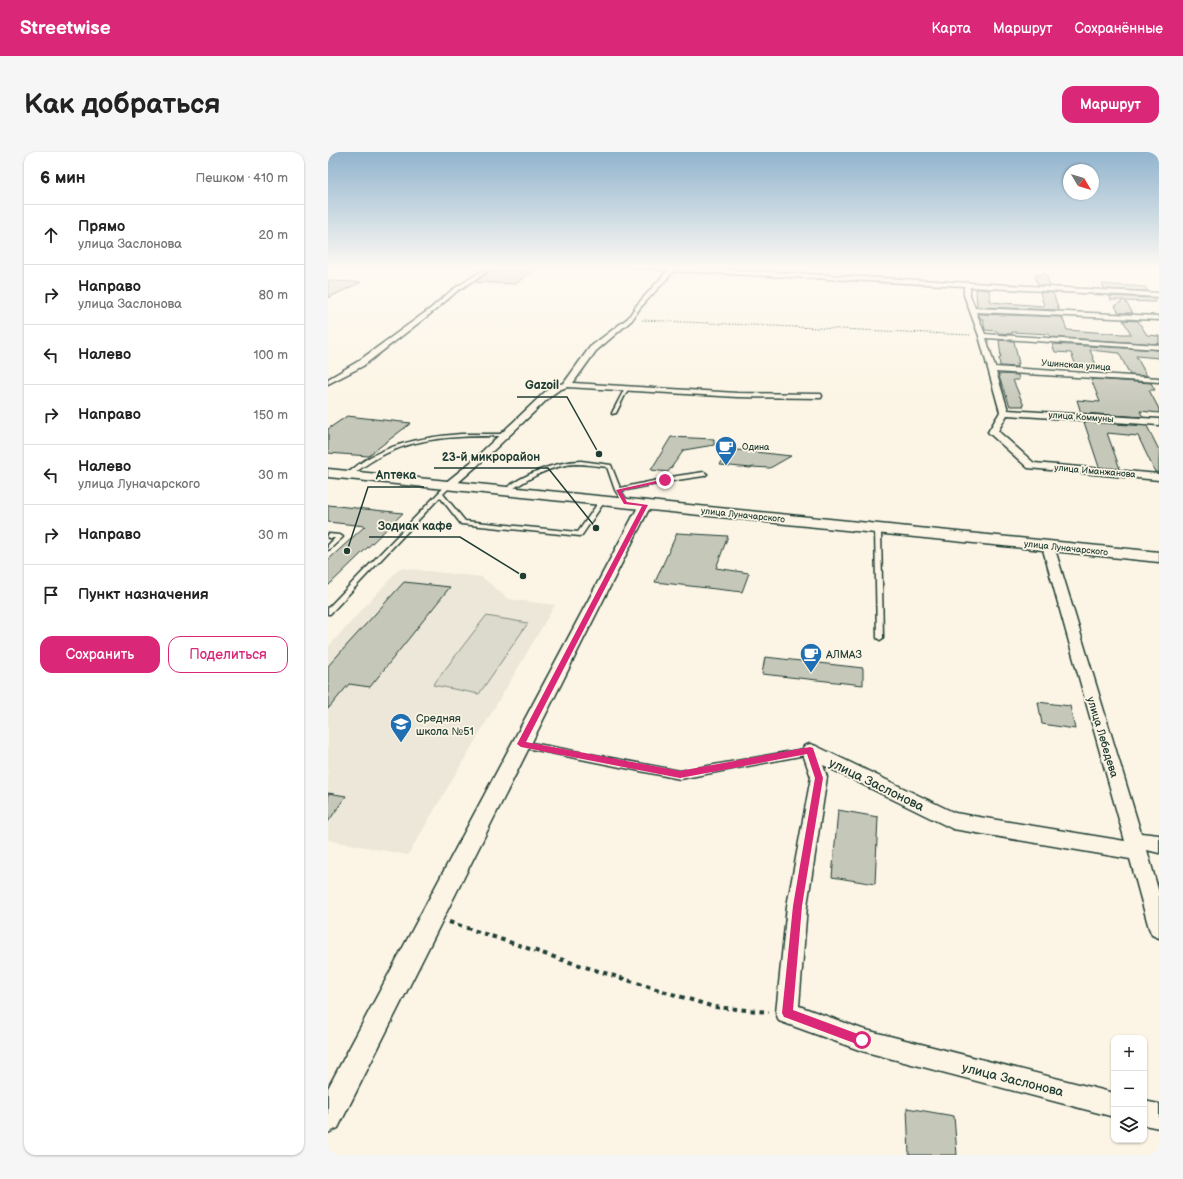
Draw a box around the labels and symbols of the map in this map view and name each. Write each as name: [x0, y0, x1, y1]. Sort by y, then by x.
north arrow: [1063, 164, 1099, 200]
street label: Ушинская улица: [1041, 358, 1112, 373]
callout: Gazoil: [517, 373, 567, 397]
text: Gazoil: [525, 378, 559, 393]
street label: улица Коммуны: [1048, 410, 1114, 425]
cafe icon: Одина: [713, 434, 739, 467]
place label: Одина: [742, 442, 770, 453]
callout: 23-й микрорайон: [434, 444, 548, 468]
text: 23-й микрорайон: [442, 450, 540, 465]
street label: улица Иманжанова: [1054, 462, 1137, 481]
callout: Аптека: [368, 463, 424, 487]
text: Аптека: [375, 468, 417, 483]
route end: [656, 471, 674, 489]
street label: улица Луначарского: [700, 506, 786, 525]
callout: Зодиак кафе: [369, 513, 460, 537]
text: Зодиак кафе: [378, 519, 453, 534]
street label: улица Луначарского: [1023, 539, 1109, 558]
cafe icon: АЛМАЗ: [798, 641, 824, 674]
place label: АЛМАЗ: [825, 648, 863, 661]
street label: улица Лебедева: [1084, 695, 1121, 780]
school or university icon: Средняя школа №51: [388, 711, 414, 744]
place label: Средняя школа №51: [416, 712, 474, 738]
street label: улица Заслонова: [826, 755, 927, 815]
route start: [853, 1031, 871, 1049]
street label: улица Заслонова: [960, 1060, 1065, 1100]

